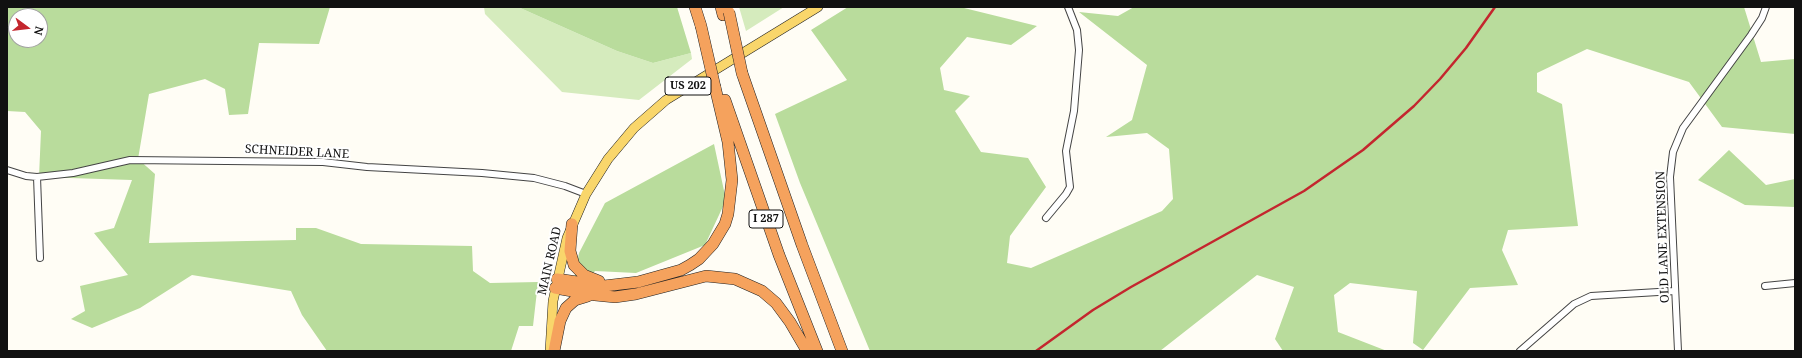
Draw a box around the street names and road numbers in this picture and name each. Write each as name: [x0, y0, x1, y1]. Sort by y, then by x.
road number: US 202: [665, 77, 711, 95]
street label: SCHNEIDER LANE: [245, 142, 349, 162]
street label: OLD LANE EXTENSION: [1653, 171, 1673, 303]
road number: I 287: [749, 210, 783, 228]
street label: MAIN ROAD: [535, 225, 565, 297]

